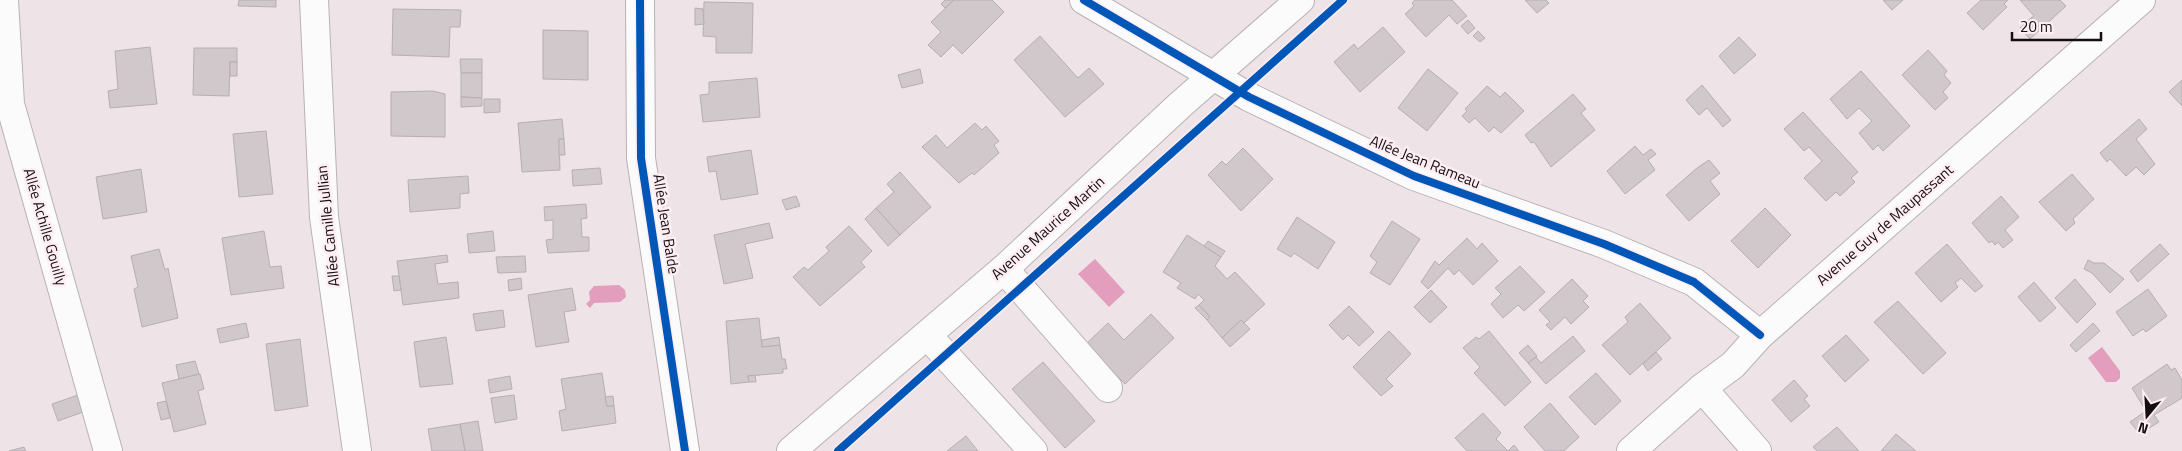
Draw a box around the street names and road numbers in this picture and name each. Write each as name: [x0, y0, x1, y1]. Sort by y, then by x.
street label: Allée Jean Rameau: [1366, 129, 1484, 194]
street label: Avenue Guy de Maupassant: [1811, 158, 1959, 291]
street label: Allée Camille Jullian: [310, 164, 345, 288]
street label: Allée Achille Gouilly: [18, 165, 73, 288]
street label: Avenue Maurice Martin: [986, 170, 1110, 285]
street label: Allée Jean Balde: [647, 172, 686, 275]

